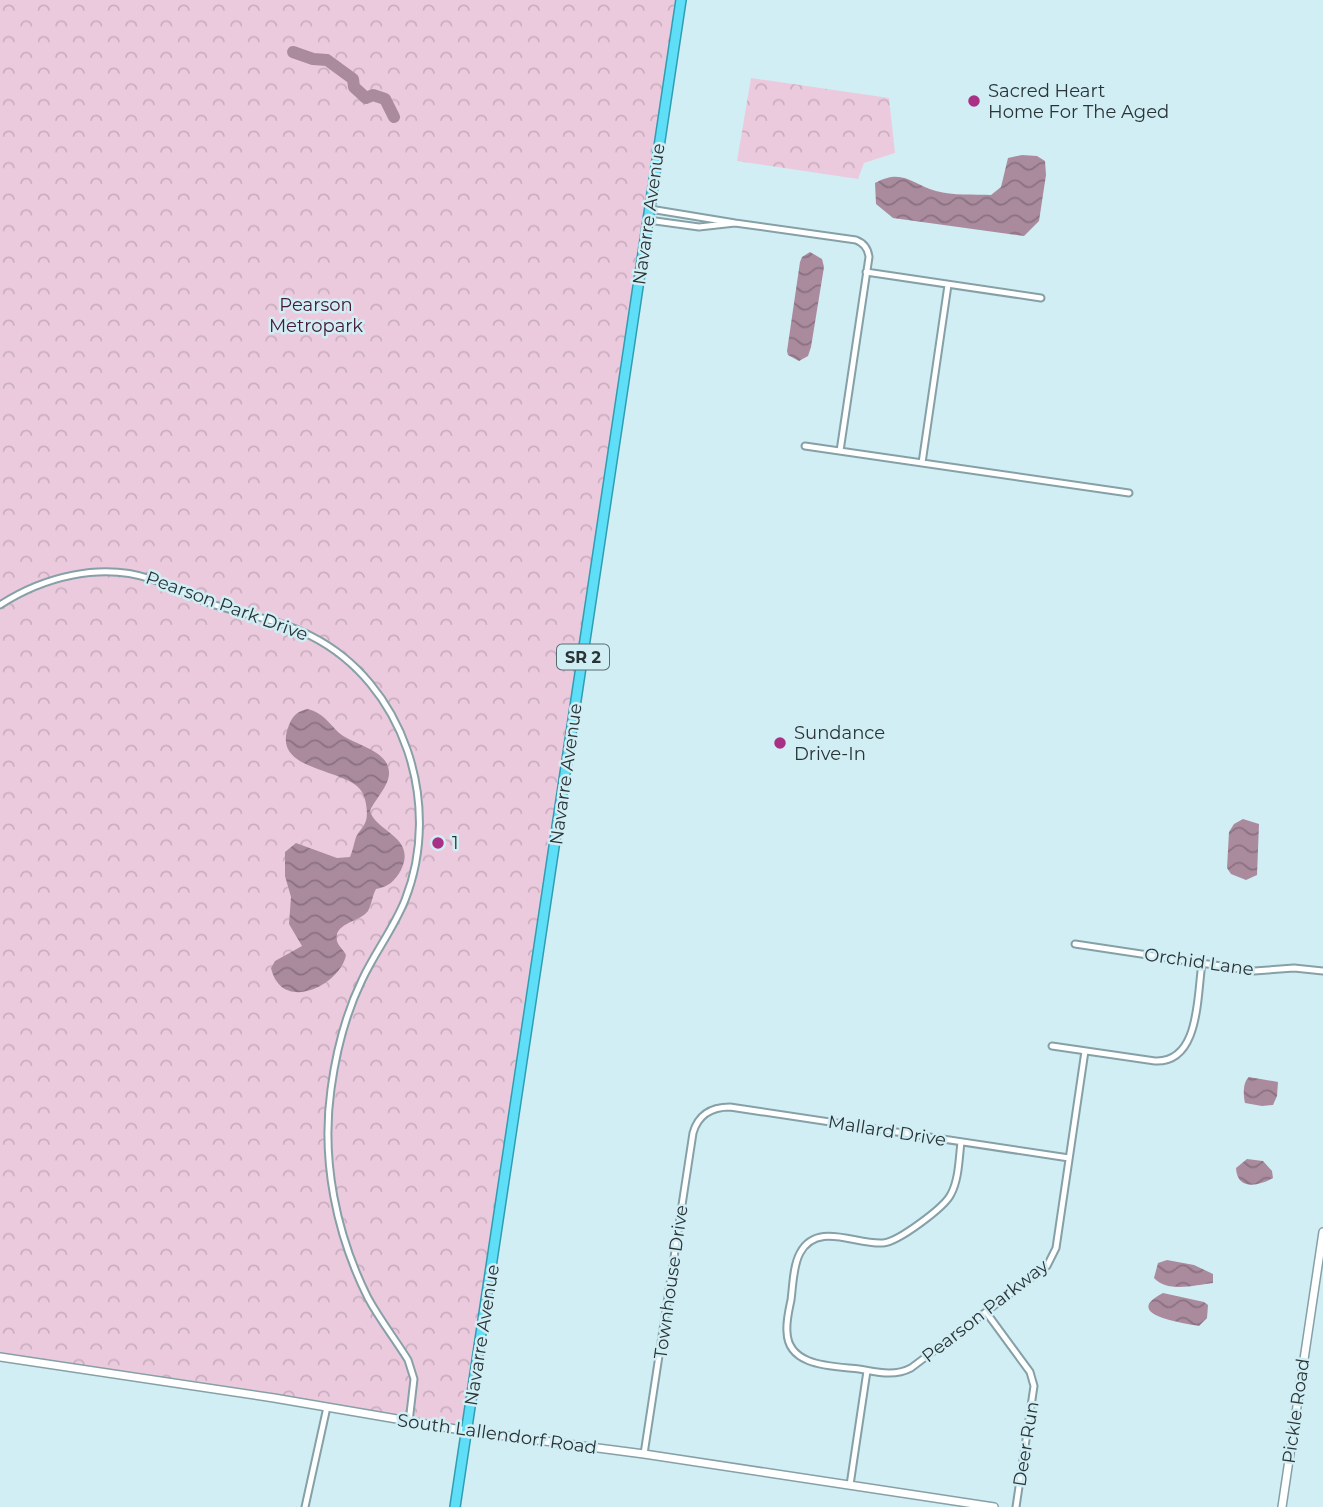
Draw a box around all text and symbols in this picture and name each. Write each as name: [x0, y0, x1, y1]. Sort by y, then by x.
place label: Sacred Heart Home For The Aged: [988, 80, 1169, 123]
marker: Sacred Heart Home For The Aged: [966, 93, 982, 109]
street label: Navarre Avenue: [628, 142, 670, 286]
park label: Pearson Metropark: [269, 294, 363, 337]
street label: Pearson Park Drive: [143, 566, 311, 646]
road number: SR 2: [557, 644, 609, 670]
street label: Navarre Avenue: [545, 702, 587, 846]
place label: Sundance Drive-In: [794, 722, 885, 765]
marker: Sundance Drive-In: [772, 735, 788, 751]
place label: 1: [452, 832, 459, 854]
marker: 1: [430, 835, 446, 851]
street label: Orchid Lane: [1143, 943, 1255, 981]
street label: Mallard Drive: [826, 1111, 948, 1151]
street label: Townhouse Drive: [649, 1203, 693, 1360]
street label: Pearson Parkway: [917, 1255, 1053, 1367]
street label: Navarre Avenue: [460, 1263, 504, 1407]
street label: Pickle Road: [1278, 1357, 1314, 1465]
street label: Deer Run: [1008, 1400, 1044, 1488]
street label: South Lallendorf Road: [396, 1409, 598, 1459]

